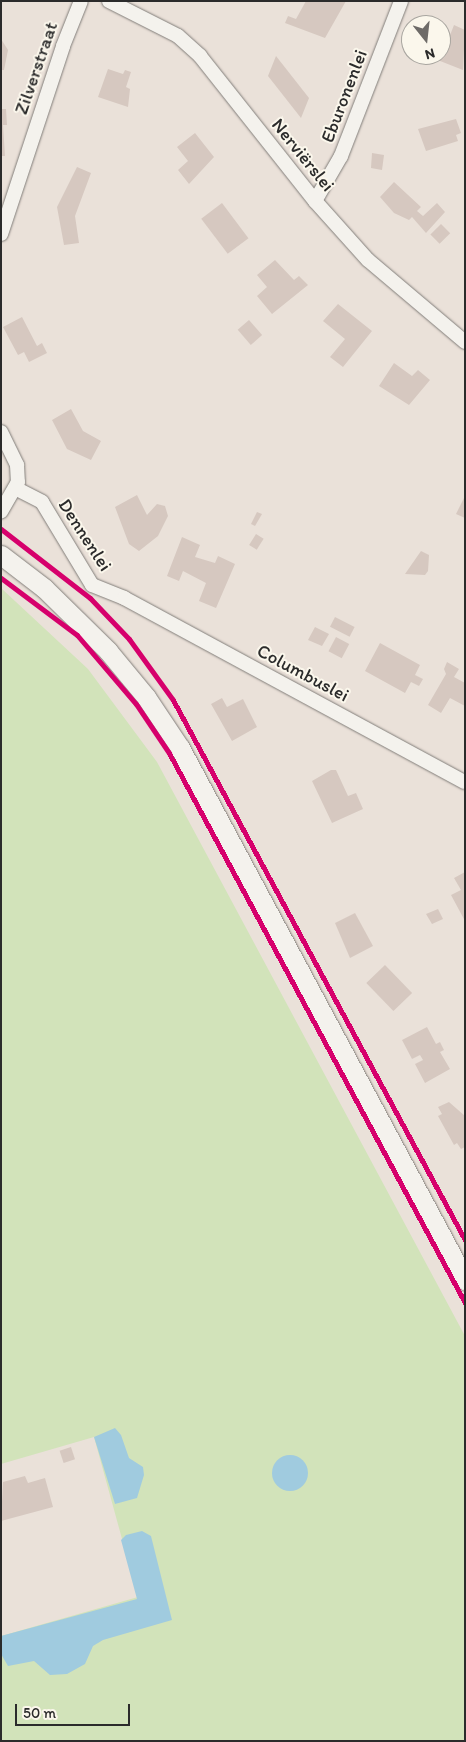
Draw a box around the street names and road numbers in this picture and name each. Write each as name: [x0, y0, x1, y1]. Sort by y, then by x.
street label: Zilverstraat: [10, 19, 62, 117]
street label: Eburonenlei: [316, 46, 372, 146]
street label: Nerviërslei: [267, 114, 339, 196]
street label: Dennenlei: [53, 495, 117, 575]
street label: Columbuslei: [253, 639, 353, 707]

